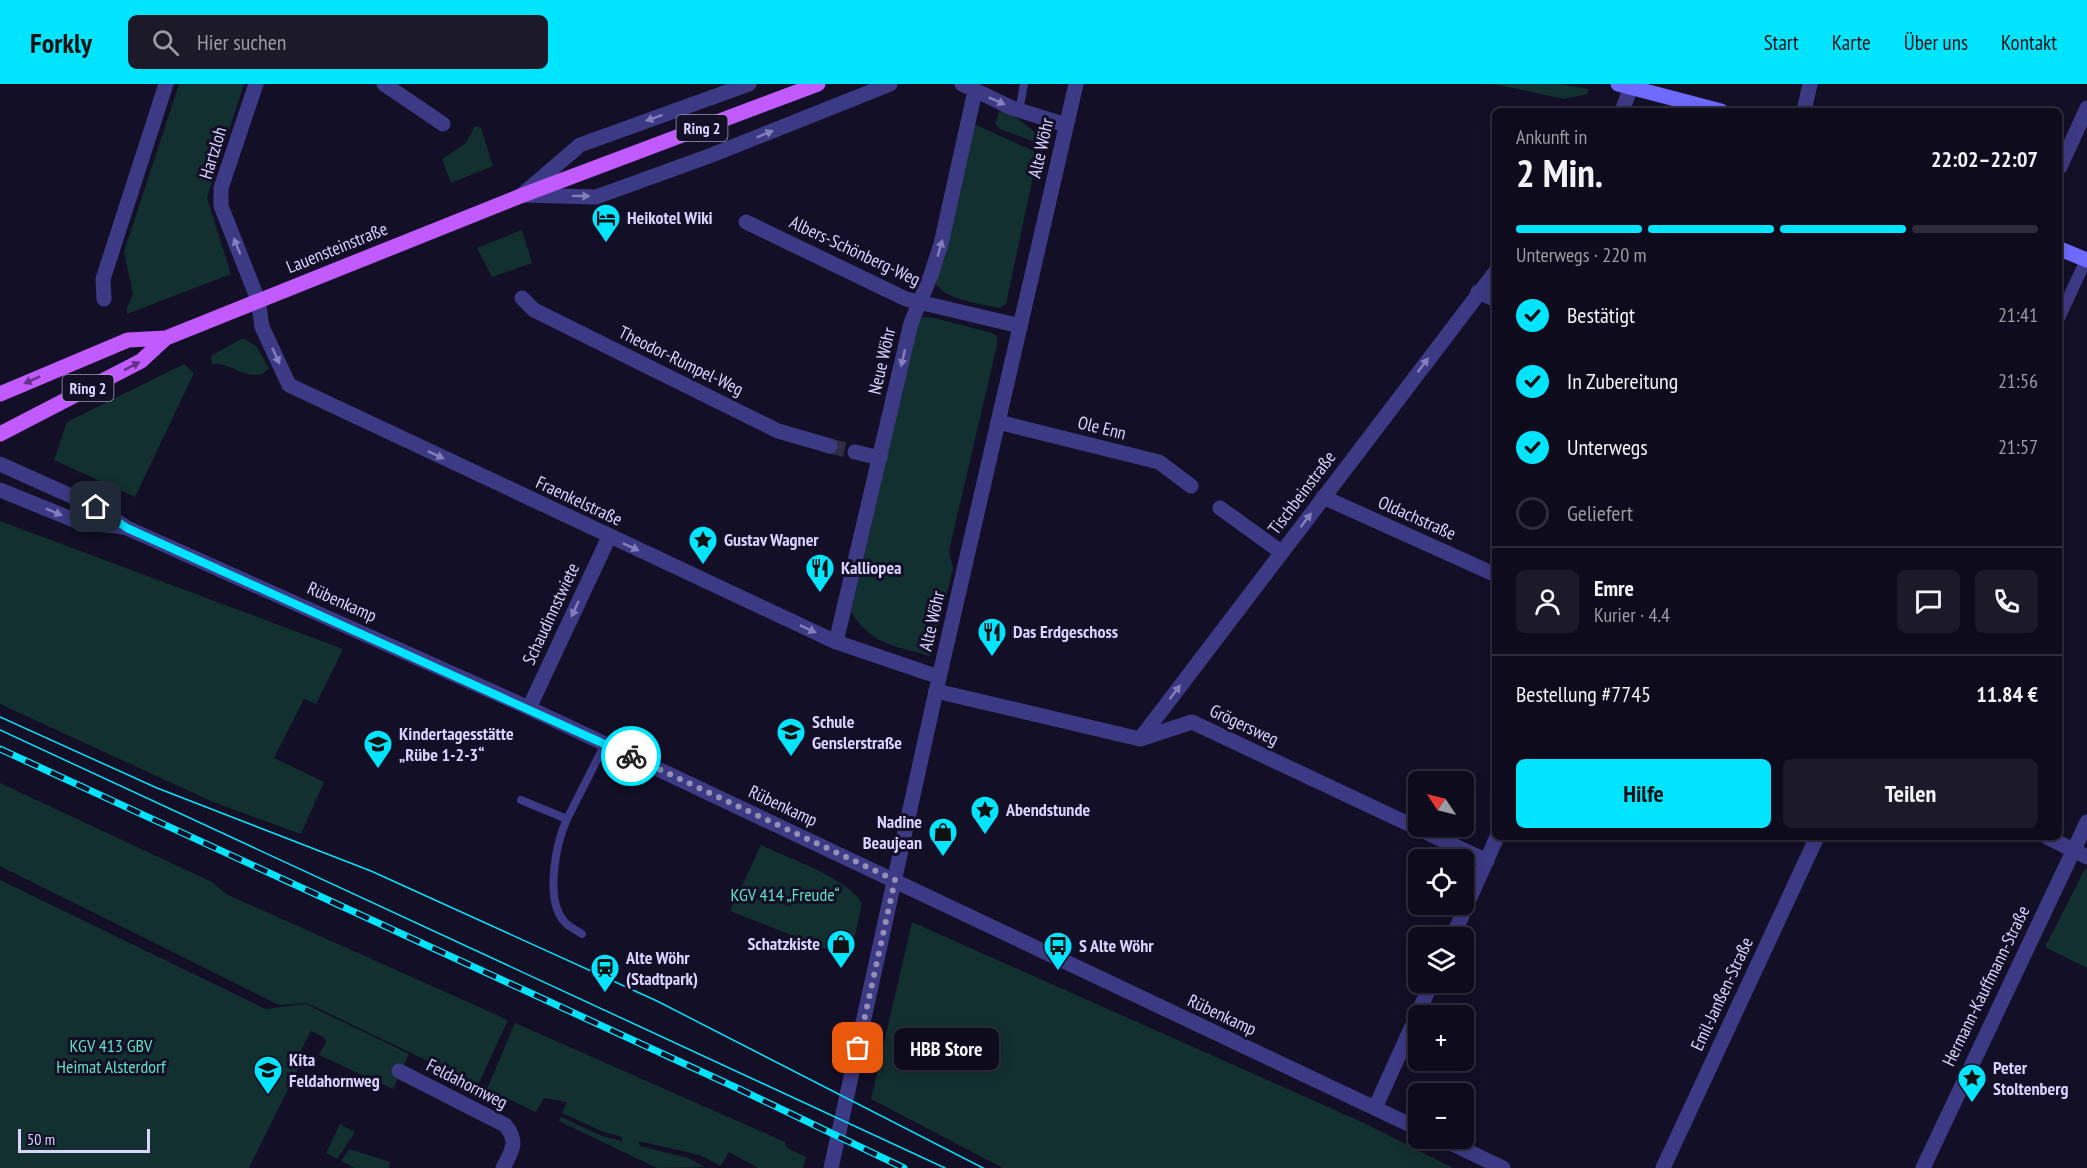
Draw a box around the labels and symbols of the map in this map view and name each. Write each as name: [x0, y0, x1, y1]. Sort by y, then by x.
one-way arrow: [988, 97, 1006, 107]
one-way arrow: [645, 113, 663, 123]
road number: Ring 2: [676, 115, 728, 141]
street label: Alte Wöhr: [1022, 116, 1059, 180]
street label: Hartzloh: [194, 124, 231, 182]
one-way arrow: [756, 129, 774, 138]
one-way arrow: [572, 192, 591, 201]
hotel icon: Heikotel Wiki: [590, 202, 622, 244]
place label: Heikotel Wiki: [627, 206, 713, 229]
street label: Albers-Schönberg-Weg: [786, 210, 924, 291]
street label: Lauensteinstraße: [283, 217, 391, 278]
one-way arrow: [231, 237, 241, 255]
one-way arrow: [935, 239, 945, 257]
street label: Theodor-Rumpel-Weg: [615, 320, 747, 401]
street label: Neue Wöhr: [863, 325, 900, 397]
one-way arrow: [271, 347, 280, 364]
one-way arrow: [897, 349, 907, 367]
one-way arrow: [1417, 357, 1429, 372]
one-way arrow: [123, 361, 140, 370]
one-way arrow: [23, 375, 40, 384]
road number: Ring 2: [62, 375, 113, 401]
street label: Ole Enn: [1076, 410, 1129, 445]
street label: Tischbeinstraße: [1263, 446, 1341, 539]
one-way arrow: [428, 450, 445, 459]
street label: Fraenkelstraße: [532, 471, 626, 531]
pin: [70, 481, 121, 532]
street label: Oldachstraße: [1375, 490, 1460, 545]
one-way arrow: [45, 508, 63, 517]
one-way arrow: [1299, 512, 1312, 528]
place icon: Gustav Wagner: [687, 524, 719, 566]
place label: Gustav Wagner: [724, 528, 819, 551]
one-way arrow: [623, 542, 641, 552]
restaurant icon: Kalliopea: [804, 552, 836, 594]
place label: Kalliopea: [841, 556, 902, 579]
street label: Schaudinnstwiete: [517, 559, 584, 668]
street label: Rübenkamp: [304, 576, 381, 627]
street label: Alte Wöhr: [913, 589, 950, 653]
one-way arrow: [571, 600, 580, 617]
restaurant icon: Das Erdgeschoss: [976, 616, 1008, 658]
place label: Das Erdgeschoss: [1013, 620, 1118, 643]
one-way arrow: [800, 624, 818, 634]
one-way arrow: [1169, 684, 1181, 700]
street label: Grögersweg: [1206, 699, 1282, 750]
place label: Schule Genslerstraße: [812, 710, 902, 754]
school or university icon: Schule Genslerstraße: [775, 716, 807, 758]
place label: Kindertagesstätte „Rübe 1-2-3“: [399, 722, 514, 766]
courier: [601, 726, 661, 786]
school or university icon: Kindertagesstätte „Rübe 1-2-3“: [362, 728, 394, 770]
north arrow: [1408, 771, 1474, 837]
street label: Rübenkamp: [745, 780, 821, 832]
place icon: Abendstunde: [969, 794, 1001, 836]
place label: Abendstunde: [1005, 798, 1090, 821]
place label: Nadine Beaujean: [863, 810, 922, 854]
shop icon: Nadine Beaujean: [927, 816, 959, 858]
park label: KGV 414 „Freude“: [730, 883, 840, 906]
street label: Hermann-Kauffmann-Straße: [1937, 902, 2034, 1070]
shop icon: Schatzkiste: [825, 928, 857, 970]
bus stop icon: S Alte Wöhr: [1042, 930, 1074, 972]
place label: Schatzkiste: [747, 932, 820, 955]
street label: Emil-Janßen-Straße: [1685, 933, 1758, 1054]
place label: S Alte Wöhr: [1079, 934, 1154, 957]
place label: Alte Wöhr (Stadtpark): [625, 946, 698, 990]
station icon: Alte Wöhr (Stadtpark): [589, 952, 621, 994]
street label: Rübenkamp: [1184, 989, 1260, 1041]
pin: [832, 1022, 883, 1073]
callout: HBB Store: [894, 1027, 999, 1069]
park label: KGV 413 GBV Heimat Alsterdorf: [56, 1034, 167, 1078]
place label: Kita Feldahornweg: [289, 1048, 380, 1092]
street label: Feldahornweg: [423, 1053, 512, 1114]
school or university icon: Kita Feldahornweg: [252, 1054, 284, 1096]
place label: Peter Stoltenberg: [1993, 1056, 2068, 1100]
place icon: Peter Stoltenberg: [1956, 1062, 1988, 1104]
scale bar: [18, 1126, 150, 1154]

